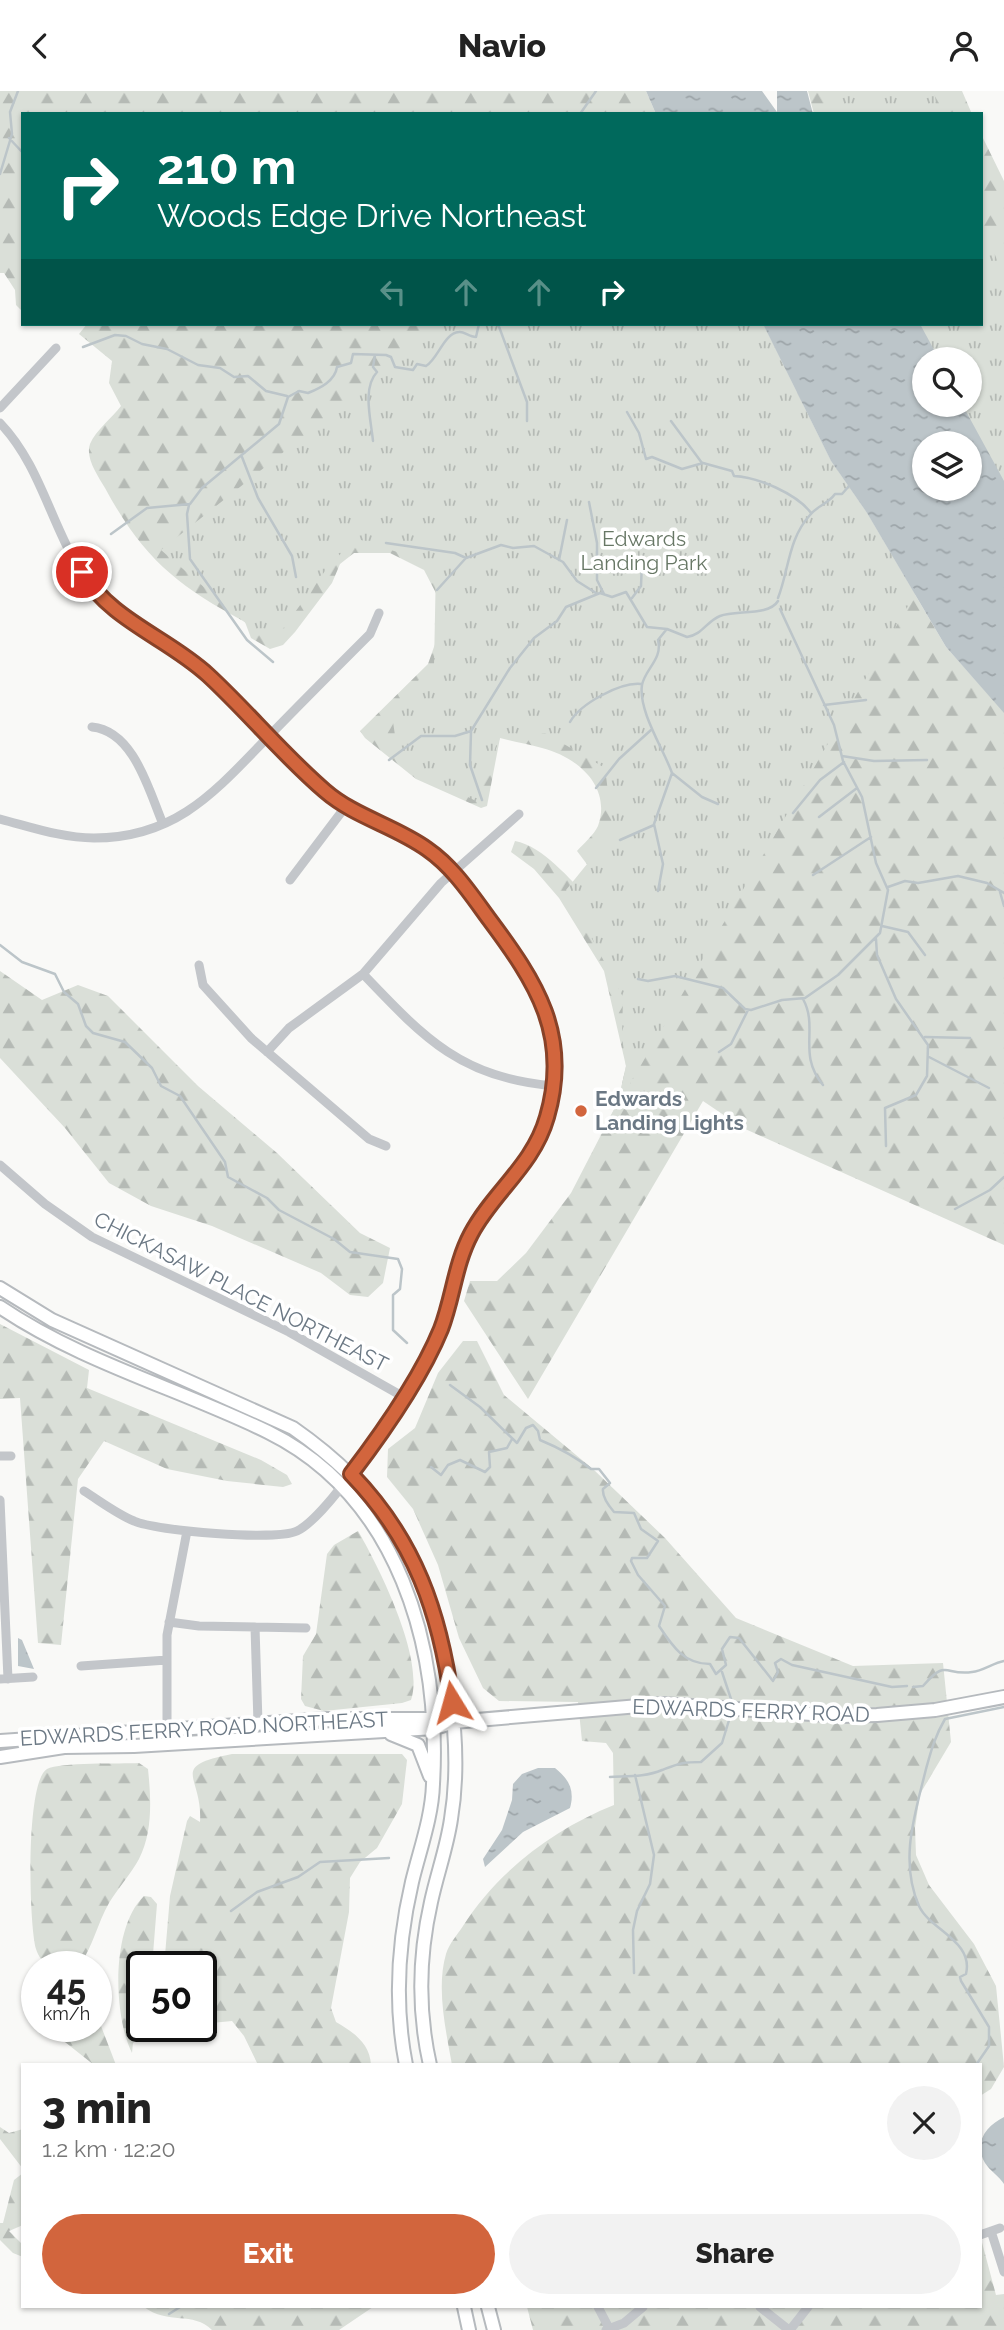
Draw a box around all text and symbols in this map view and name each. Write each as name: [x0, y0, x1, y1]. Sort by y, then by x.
icon: back: [21, 27, 59, 65]
text: Navio: [458, 27, 546, 64]
icon: person: [945, 27, 983, 65]
text: 210 m: [157, 138, 296, 195]
icon: right: [42, 140, 133, 231]
text: Woods Edge Drive Northeast: [157, 197, 587, 234]
icon: left: [374, 273, 412, 311]
icon: ahead: [447, 273, 485, 311]
icon: ahead: [520, 273, 558, 311]
icon: right: [593, 273, 631, 311]
map controls: [912, 347, 982, 501]
button: search: [912, 347, 982, 417]
button: layers: [912, 431, 982, 501]
park label: Edwards Landing Park: [580, 526, 708, 575]
pin: [52, 542, 112, 602]
icon: arrive: [63, 553, 101, 591]
place label: Edwards Landing Lights: [595, 1086, 744, 1135]
marker: Edwards Landing Lights: [573, 1103, 589, 1119]
street label: CHICKASAW PLACE NORTHEAST: [90, 1206, 393, 1377]
position arrow: [415, 1665, 489, 1739]
street label: EDWARDS FERRY ROAD: [632, 1694, 870, 1727]
street label: EDWARDS FERRY ROAD NORTHEAST: [19, 1706, 389, 1751]
speed limit sign: 50: [126, 1951, 217, 2042]
text: 45: [47, 1967, 86, 2008]
text: km/h: [43, 2003, 90, 2024]
text: 3 min: [42, 2084, 152, 2133]
button: close: [887, 2086, 961, 2160]
text: 1.2 km · 12:20: [42, 2135, 176, 2162]
button: Exit: [42, 2214, 495, 2294]
button: Share: [509, 2214, 961, 2294]

